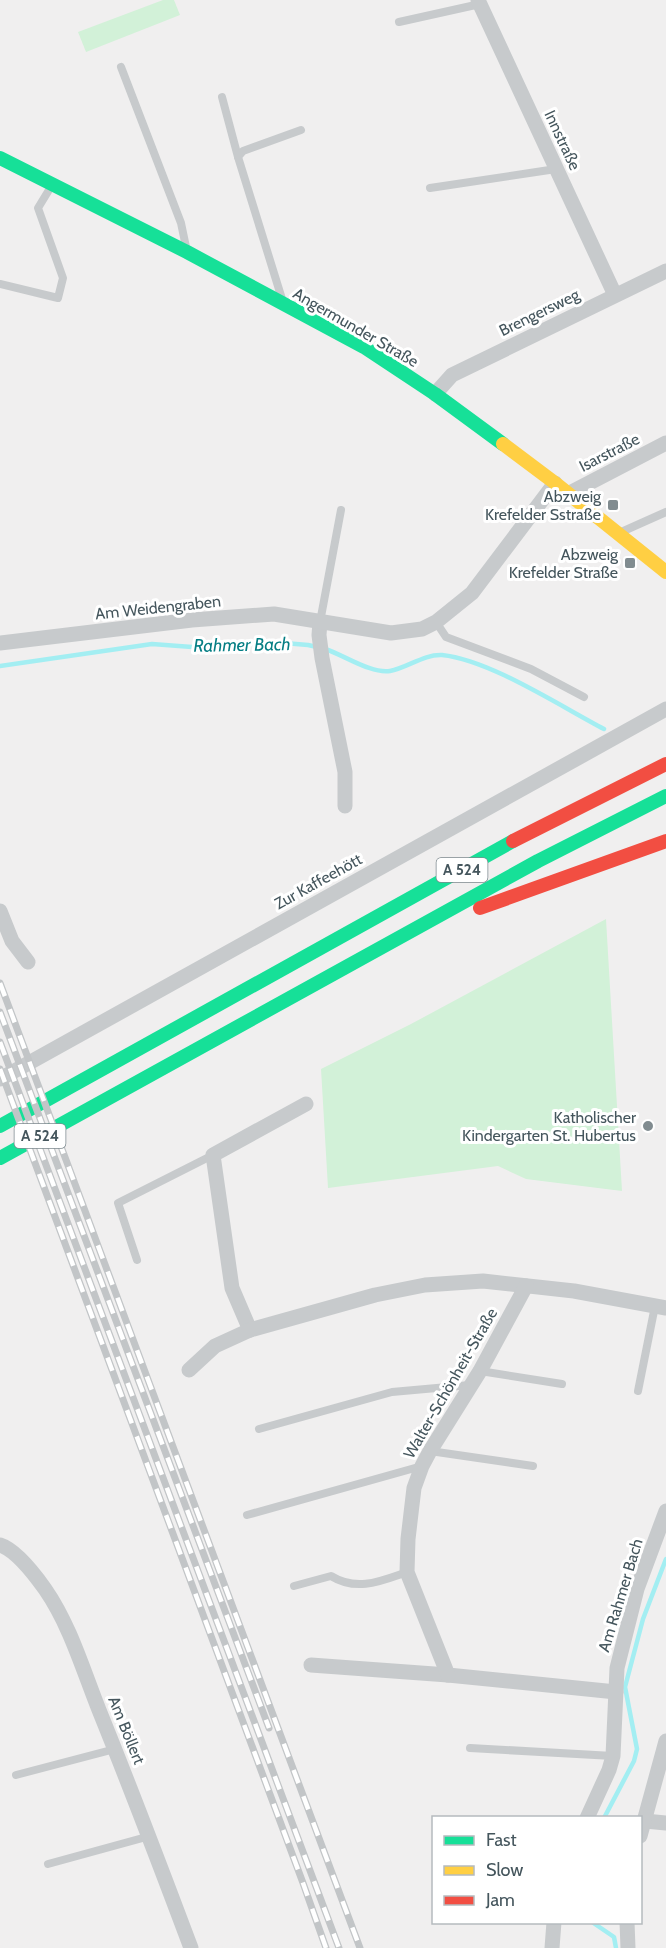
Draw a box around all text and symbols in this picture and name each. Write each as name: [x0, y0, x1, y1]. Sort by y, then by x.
street label: Innstraße: [540, 107, 585, 173]
street label: Angermunder Straße: [290, 284, 422, 371]
street label: Brengersweg: [496, 284, 583, 340]
street label: Isarstraße: [576, 429, 643, 476]
place label: Abzweig Krefelder Sstraße: [485, 487, 602, 524]
marker: Abzweig Krefelder Sstraße: [606, 498, 620, 512]
place label: Abzweig Krefelder Straße: [509, 545, 619, 582]
marker: Abzweig Krefelder Straße: [623, 556, 637, 570]
street label: Am Weidengraben: [94, 591, 222, 624]
water label: Rahmer Bach: [193, 633, 291, 657]
street label: Zur Kaffeehött: [271, 849, 366, 913]
road number: A 524: [436, 858, 488, 882]
place label: Katholischer Kindergarten St. Hubertus: [462, 1108, 637, 1145]
marker: Katholischer Kindergarten St. Hubertus: [641, 1119, 655, 1133]
road number: A 524: [15, 1124, 66, 1148]
street label: Walter-Schönheit-Straße: [400, 1305, 501, 1462]
street label: Am Rahmer Bach: [594, 1536, 647, 1654]
street label: Am Böllert: [104, 1693, 149, 1768]
legend: [432, 1816, 642, 1924]
text: Fast: [486, 1829, 517, 1851]
text: Slow: [486, 1859, 523, 1881]
text: Jam: [485, 1889, 515, 1911]

